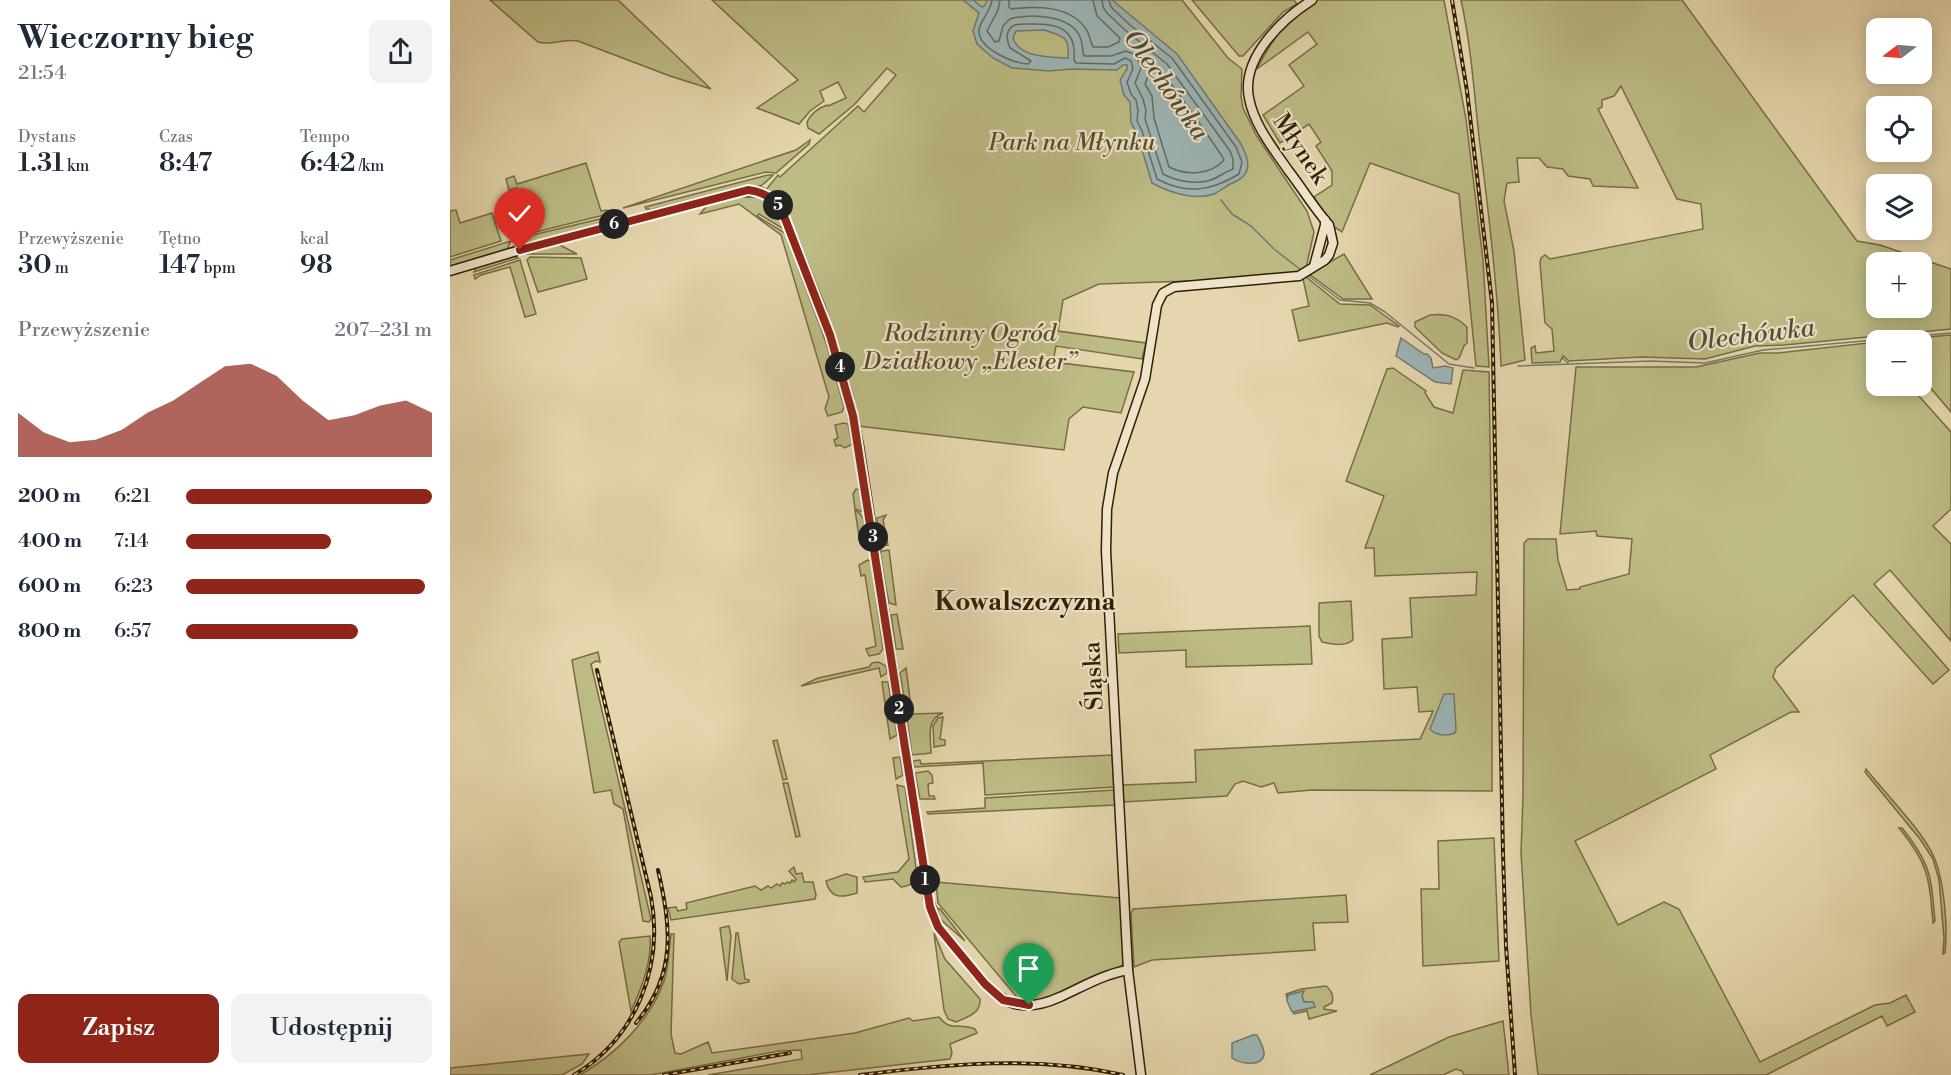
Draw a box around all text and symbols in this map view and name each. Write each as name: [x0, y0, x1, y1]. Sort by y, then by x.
text: Wieczorny bieg: [18, 18, 253, 59]
north arrow: [1866, 18, 1932, 84]
map controls: [1866, 18, 1932, 396]
button: share: [369, 20, 432, 83]
water label: Olechówka: [1116, 23, 1216, 147]
text: 21:54: [18, 61, 66, 86]
button: locate: [1866, 96, 1932, 162]
street label: Młynek: [1265, 108, 1335, 191]
text: Dystans: [18, 127, 76, 147]
text: Czas: [159, 127, 193, 147]
text: Tempo: [300, 127, 350, 147]
park label: Park na Młynku: [988, 128, 1156, 158]
text: 1.31: [18, 147, 64, 179]
text: 8:47: [159, 147, 212, 179]
text: 6:42: [300, 147, 355, 179]
text: km: [64, 156, 89, 176]
text: /km: [355, 156, 384, 176]
button: layers: [1866, 174, 1932, 240]
pin: [494, 188, 545, 250]
pin: 5: [763, 190, 793, 220]
text: 5: [773, 195, 783, 215]
icon: check: [503, 197, 536, 230]
pin: 6: [599, 209, 629, 239]
text: 6: [609, 214, 619, 234]
text: Przewyższenie: [18, 229, 124, 249]
text: Tętno: [159, 229, 201, 249]
text: kcal: [300, 229, 329, 249]
text: 30: [18, 249, 52, 281]
text: 147: [159, 249, 200, 281]
text: 98: [300, 249, 333, 281]
button: +: [1866, 252, 1932, 318]
text: m: [52, 258, 69, 278]
text: bpm: [200, 258, 236, 278]
water label: Olechówka: [1685, 311, 1817, 359]
text: Przewyższenie: [18, 318, 150, 343]
text: 207–231 m: [335, 318, 432, 343]
park label: Rodzinny Ogród Działkowy „Elester”: [862, 319, 1079, 377]
button: −: [1866, 330, 1932, 396]
pin: 4: [825, 352, 855, 382]
text: 4: [835, 357, 845, 377]
text: 200 m: [18, 484, 81, 509]
text: 6:21: [114, 484, 151, 509]
pin: 3: [858, 522, 888, 552]
text: 3: [868, 527, 878, 547]
text: 400 m: [18, 529, 82, 554]
text: 7:14: [114, 529, 149, 554]
text: 600 m: [18, 574, 81, 599]
text: 6:23: [114, 574, 153, 599]
district label: Kowalszczyzna: [934, 586, 1117, 618]
text: 800 m: [18, 619, 81, 644]
text: 6:57: [114, 619, 151, 644]
street label: Śląska: [1075, 640, 1111, 711]
pin: 2: [884, 694, 914, 724]
text: 2: [894, 699, 904, 719]
pin: 1: [910, 865, 940, 895]
text: 1: [921, 870, 929, 890]
pin: [1003, 943, 1054, 1005]
icon: arrive: [1012, 952, 1045, 985]
button: Zapisz: [18, 994, 219, 1063]
button: Udostępnij: [231, 994, 432, 1063]

